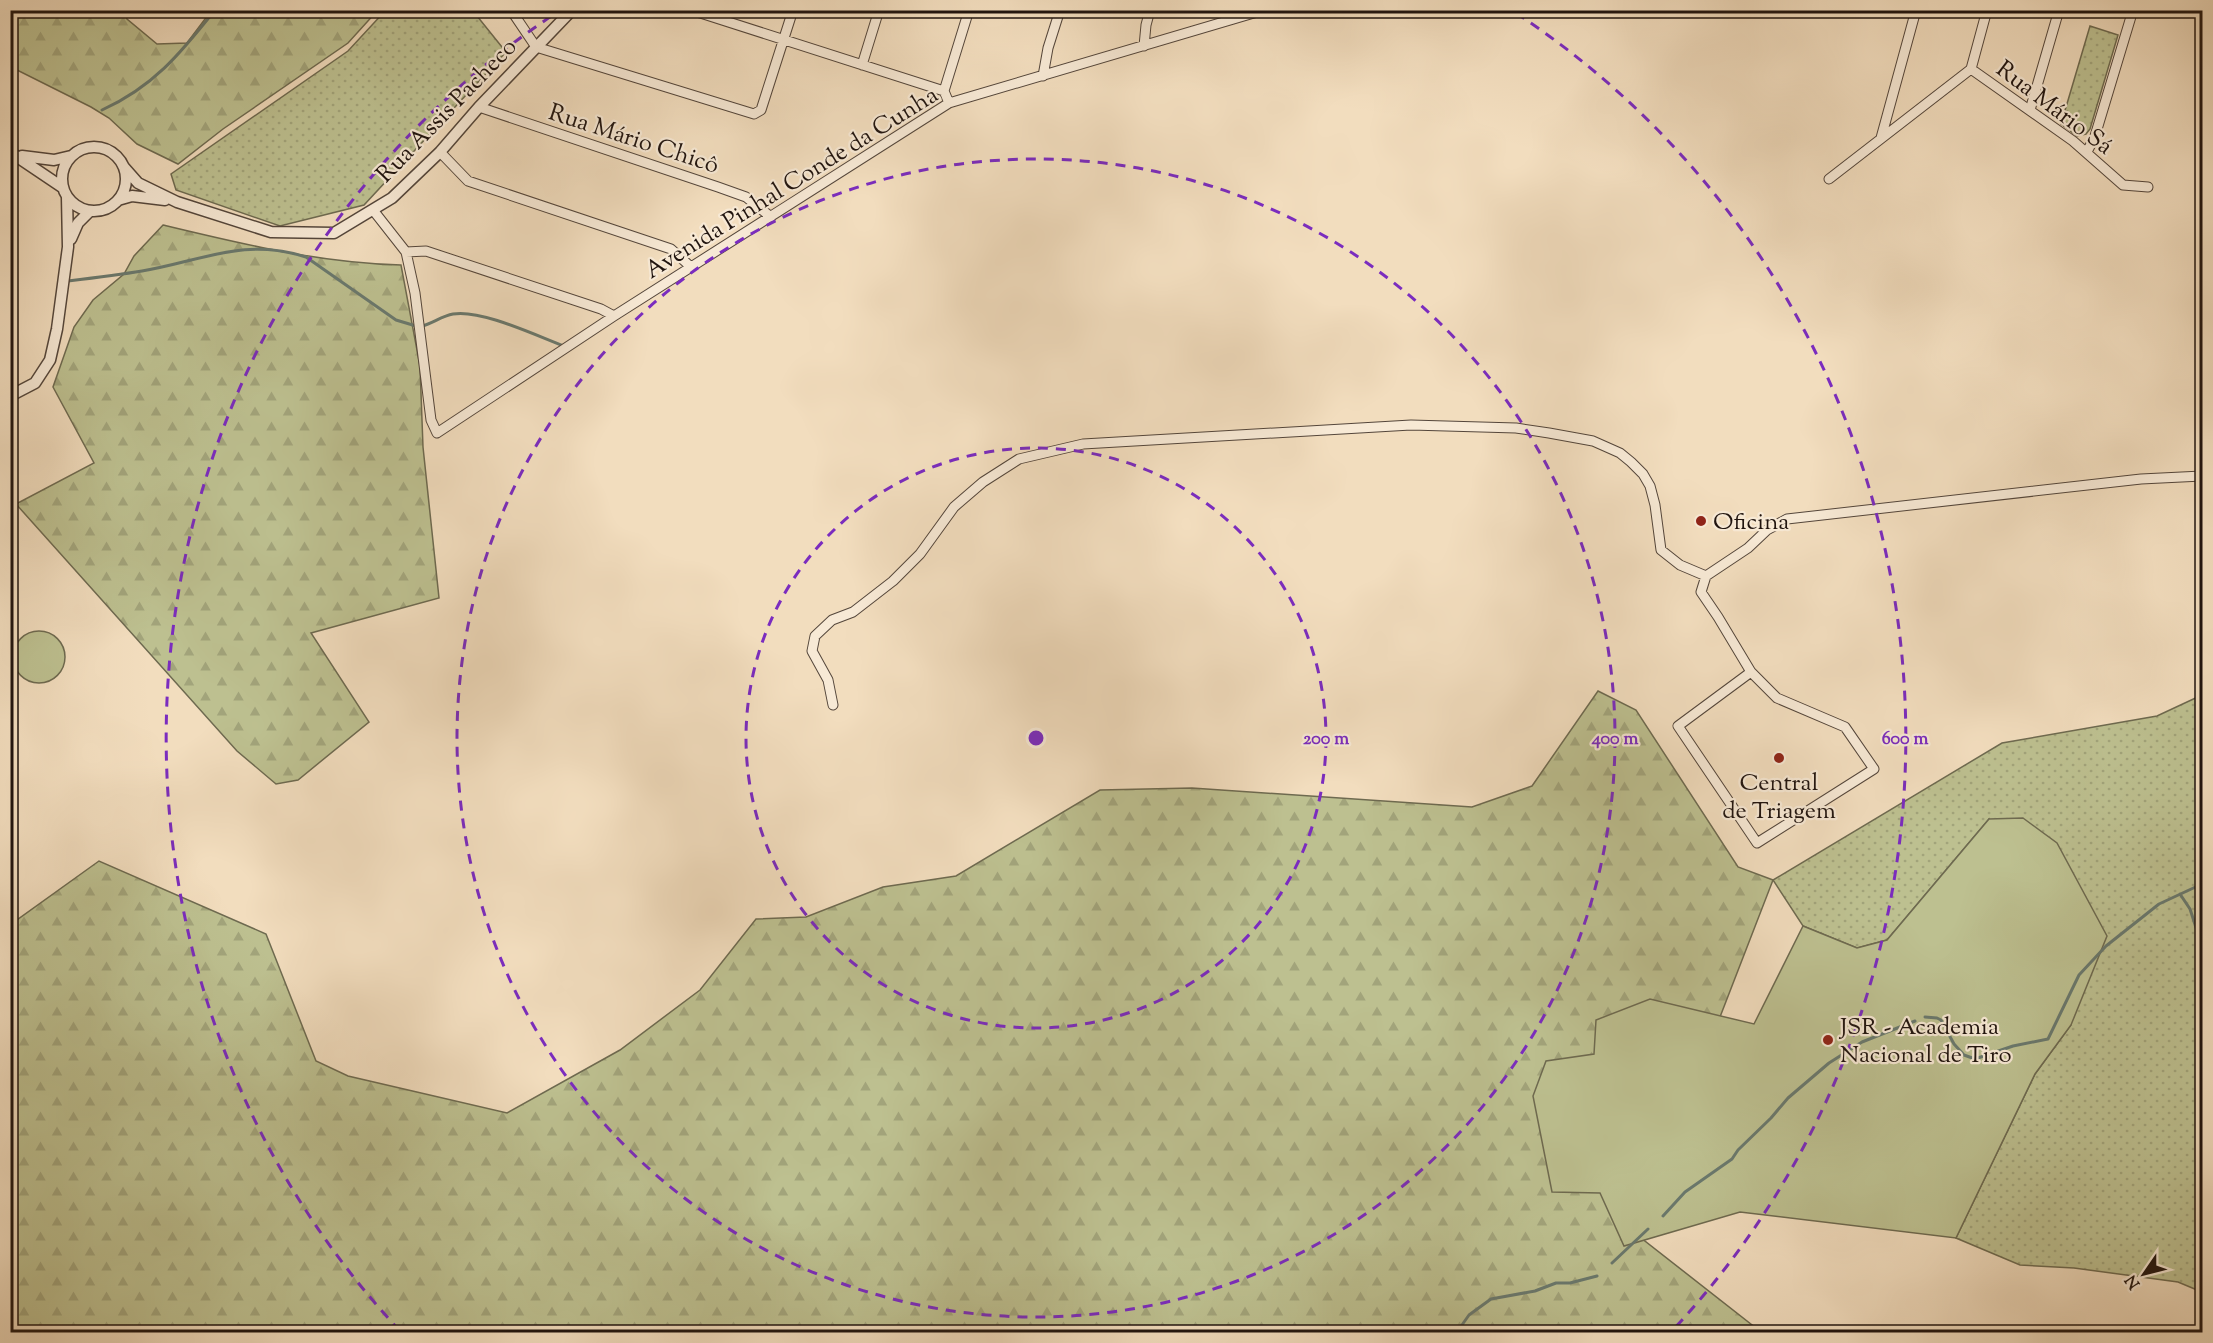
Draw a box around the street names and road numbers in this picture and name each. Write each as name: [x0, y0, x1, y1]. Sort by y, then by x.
street label: Rua Assis Pacheco: [369, 31, 526, 192]
street label: Rua Mário Sá: [1988, 53, 2119, 164]
street label: Avenida Pinhal Conde da Cunha: [639, 79, 945, 288]
street label: Rua Mário Chicô: [544, 96, 723, 183]

